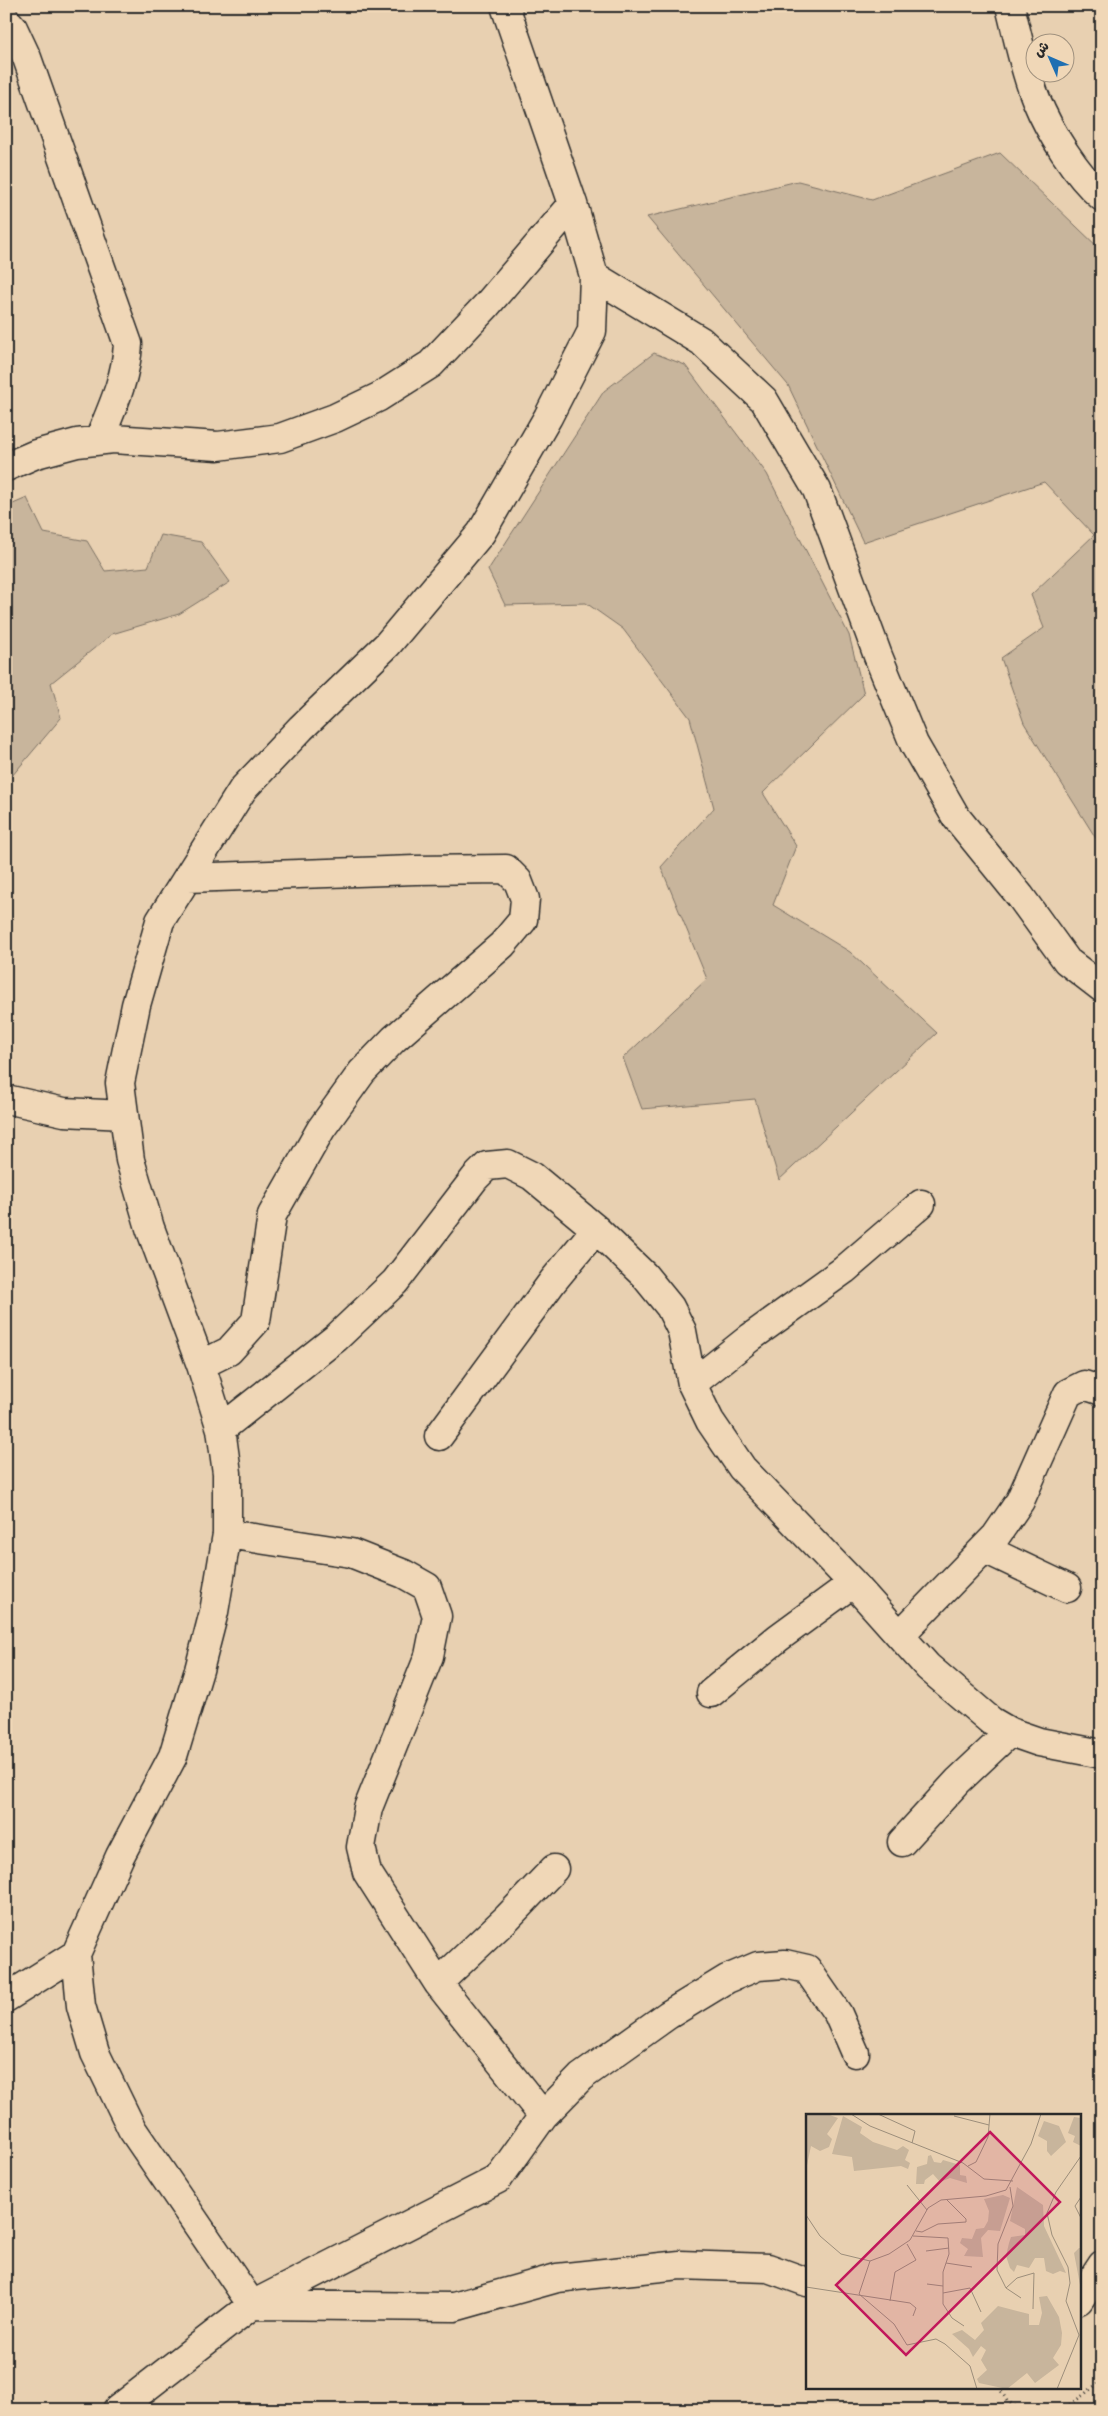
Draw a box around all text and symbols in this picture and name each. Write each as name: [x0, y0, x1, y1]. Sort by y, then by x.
north arrow: [1026, 32, 1076, 82]
text: ش: [1030, 38, 1053, 61]
inset map: [806, 2114, 1080, 2388]

